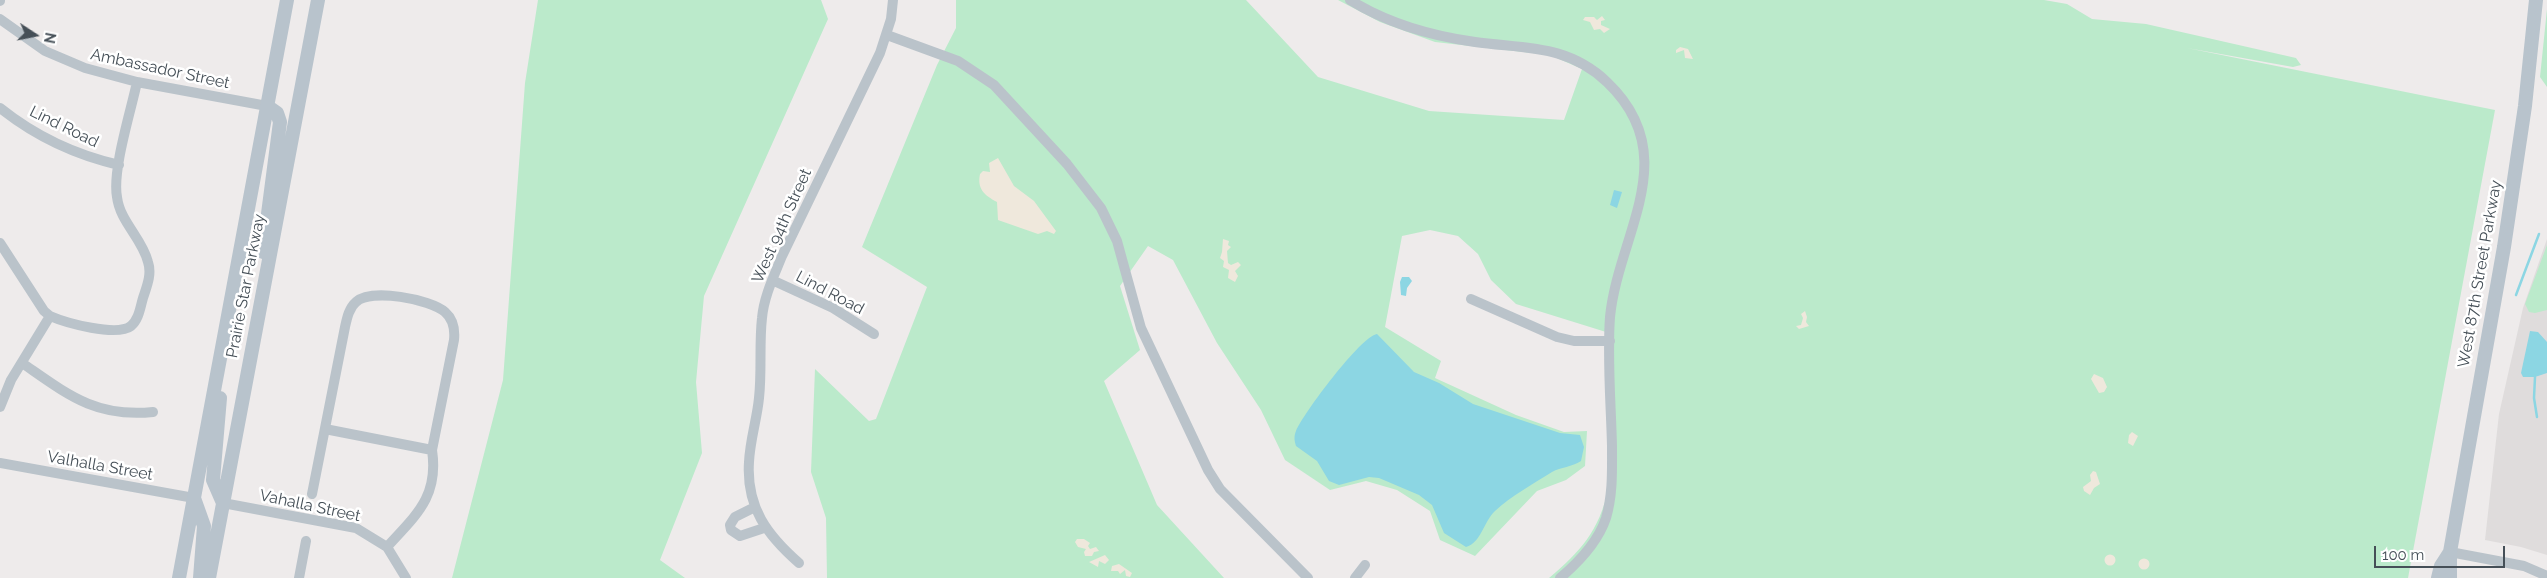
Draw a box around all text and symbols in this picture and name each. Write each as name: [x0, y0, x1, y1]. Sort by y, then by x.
north arrow: [10, 10, 60, 60]
text: N: [41, 31, 59, 45]
street label: Ambassador Street: [89, 45, 231, 93]
street label: Lind Road: [26, 102, 102, 152]
street label: West 94th Street: [748, 166, 816, 286]
street label: West 87th Street Parkway: [2454, 179, 2506, 369]
street label: Prairie Star Parkway: [223, 212, 269, 360]
street label: Lind Road: [793, 267, 867, 319]
street label: Valhalla Street: [46, 447, 154, 485]
street label: Vahalla Street: [258, 486, 362, 526]
scale bar: [2377, 536, 2508, 568]
text: 100 m: [2382, 546, 2424, 564]

